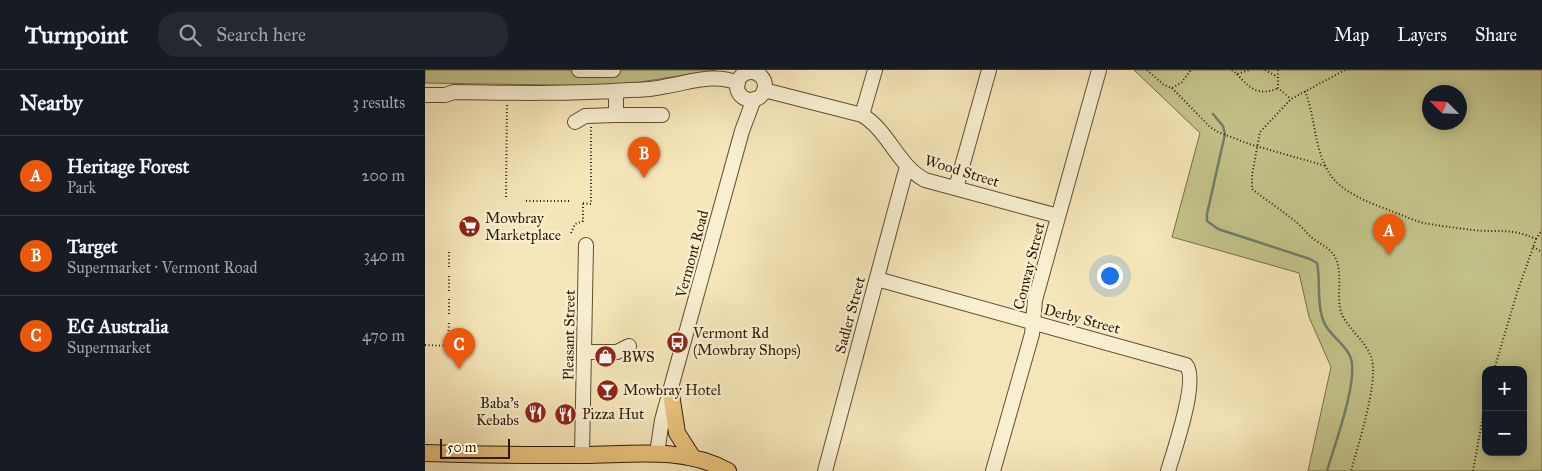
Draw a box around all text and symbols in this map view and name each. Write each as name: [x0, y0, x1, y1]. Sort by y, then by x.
search box: [158, 12, 508, 57]
text: Turnpoint: [25, 20, 128, 50]
icon: search: [176, 21, 204, 49]
text: Search here: [216, 23, 306, 46]
text: Map: [1334, 24, 1369, 46]
text: Layers: [1397, 24, 1447, 46]
text: Share: [1475, 24, 1517, 46]
north arrow: [1422, 85, 1467, 130]
text: Nearby: [20, 90, 83, 116]
text: 3 results: [352, 93, 405, 112]
pin: B: [628, 137, 660, 178]
street label: Wood Street: [923, 151, 1002, 191]
text: Heritage Forest: [67, 155, 189, 178]
text: A: [31, 166, 41, 185]
text: 200 m: [362, 166, 405, 185]
text: Park: [67, 178, 96, 197]
street label: Vermont Road: [671, 208, 712, 301]
place label: Mowbray Marketplace: [485, 209, 561, 244]
pin: A: [1373, 214, 1405, 255]
supermarket icon: Mowbray Marketplace: [457, 215, 481, 239]
street label: Conway Street: [1009, 220, 1049, 312]
text: Target: [67, 235, 118, 258]
text: B: [31, 246, 41, 265]
text: 340 m: [363, 246, 405, 265]
text: Supermarket · Vermont Road: [67, 258, 258, 277]
your location: [1097, 263, 1123, 289]
street label: Sadler Street: [831, 274, 869, 355]
street label: Pleasant Street: [559, 289, 579, 381]
street label: Derby Street: [1042, 300, 1123, 338]
text: EG Australia: [67, 315, 169, 338]
place label: Vermont Rd (Mowbray Shops): [692, 324, 801, 360]
text: C: [31, 326, 41, 345]
text: 470 m: [362, 326, 405, 345]
pin: C: [443, 328, 475, 369]
bus stop icon: Vermont Rd (Mowbray Shops): [665, 330, 689, 354]
text: Supermarket: [67, 338, 151, 357]
shop icon: BWS: [594, 345, 618, 369]
place label: BWS: [622, 348, 655, 366]
map controls: [1482, 366, 1527, 456]
button: +: [1482, 366, 1527, 411]
bar icon: Mowbray Hotel: [595, 378, 619, 402]
place label: Mowbray Hotel: [623, 381, 722, 399]
place label: Baba's Kebabs: [476, 394, 519, 429]
restaurant icon: Baba's Kebabs: [523, 400, 547, 424]
restaurant icon: Pizza Hut: [554, 402, 578, 426]
place label: Pizza Hut: [582, 405, 645, 423]
button: −: [1482, 411, 1527, 456]
scale bar: [440, 436, 510, 459]
text: 50 m: [447, 439, 476, 456]

